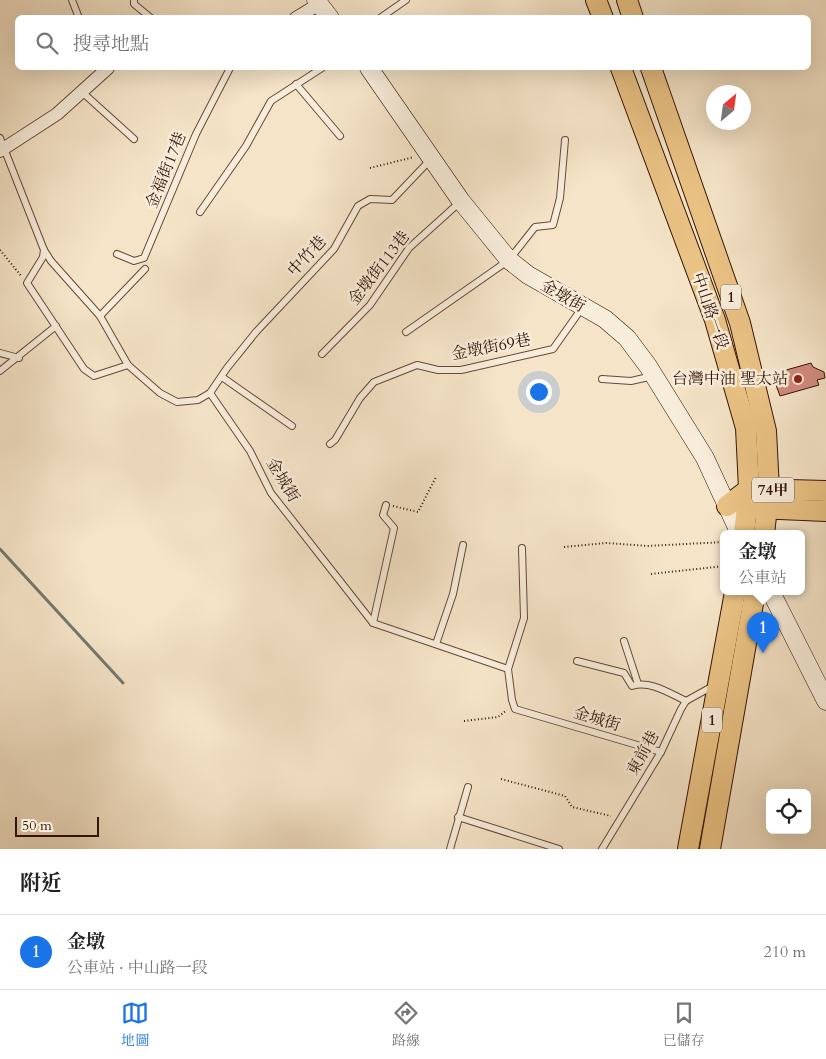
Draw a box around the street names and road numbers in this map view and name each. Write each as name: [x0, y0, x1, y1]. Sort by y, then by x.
street label: 金福街17巷: [141, 129, 191, 211]
street label: 金墩街113巷: [343, 226, 415, 310]
street label: 中竹巷: [283, 231, 331, 281]
street label: 中山路一段: [687, 270, 733, 352]
street label: 金墩街: [537, 274, 589, 318]
road number: 1: [721, 284, 741, 310]
street label: 金墩街69巷: [449, 329, 533, 365]
street label: 金城街: [261, 454, 305, 506]
road number: 74甲: [752, 478, 794, 502]
street label: 金城街: [571, 701, 623, 737]
road number: 1: [702, 708, 722, 732]
street label: 東前巷: [622, 727, 664, 779]

